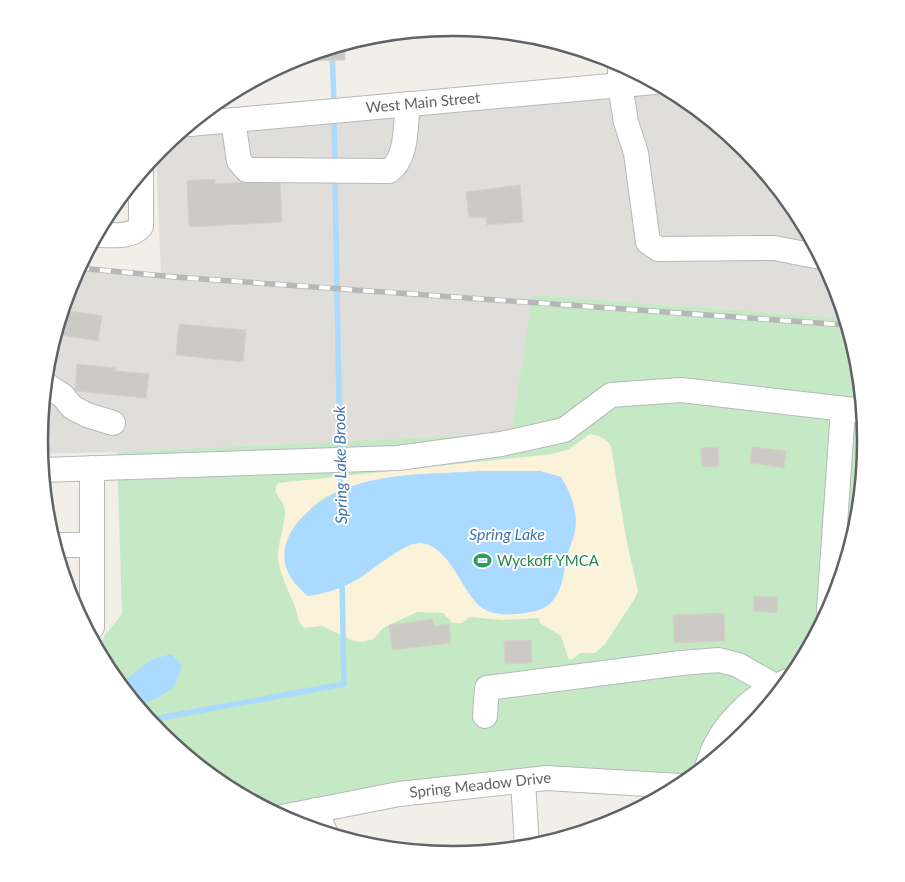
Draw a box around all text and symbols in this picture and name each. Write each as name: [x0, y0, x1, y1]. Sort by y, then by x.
street label: West Main Street: [365, 88, 482, 116]
water label: Spring Lake Brook: [329, 405, 350, 524]
water label: Spring Lake: [469, 524, 545, 543]
sports icon: Wyckoff YMCA: [473, 551, 493, 571]
place label: Wyckoff YMCA: [497, 551, 600, 569]
street label: Spring Meadow Drive: [408, 768, 552, 801]

